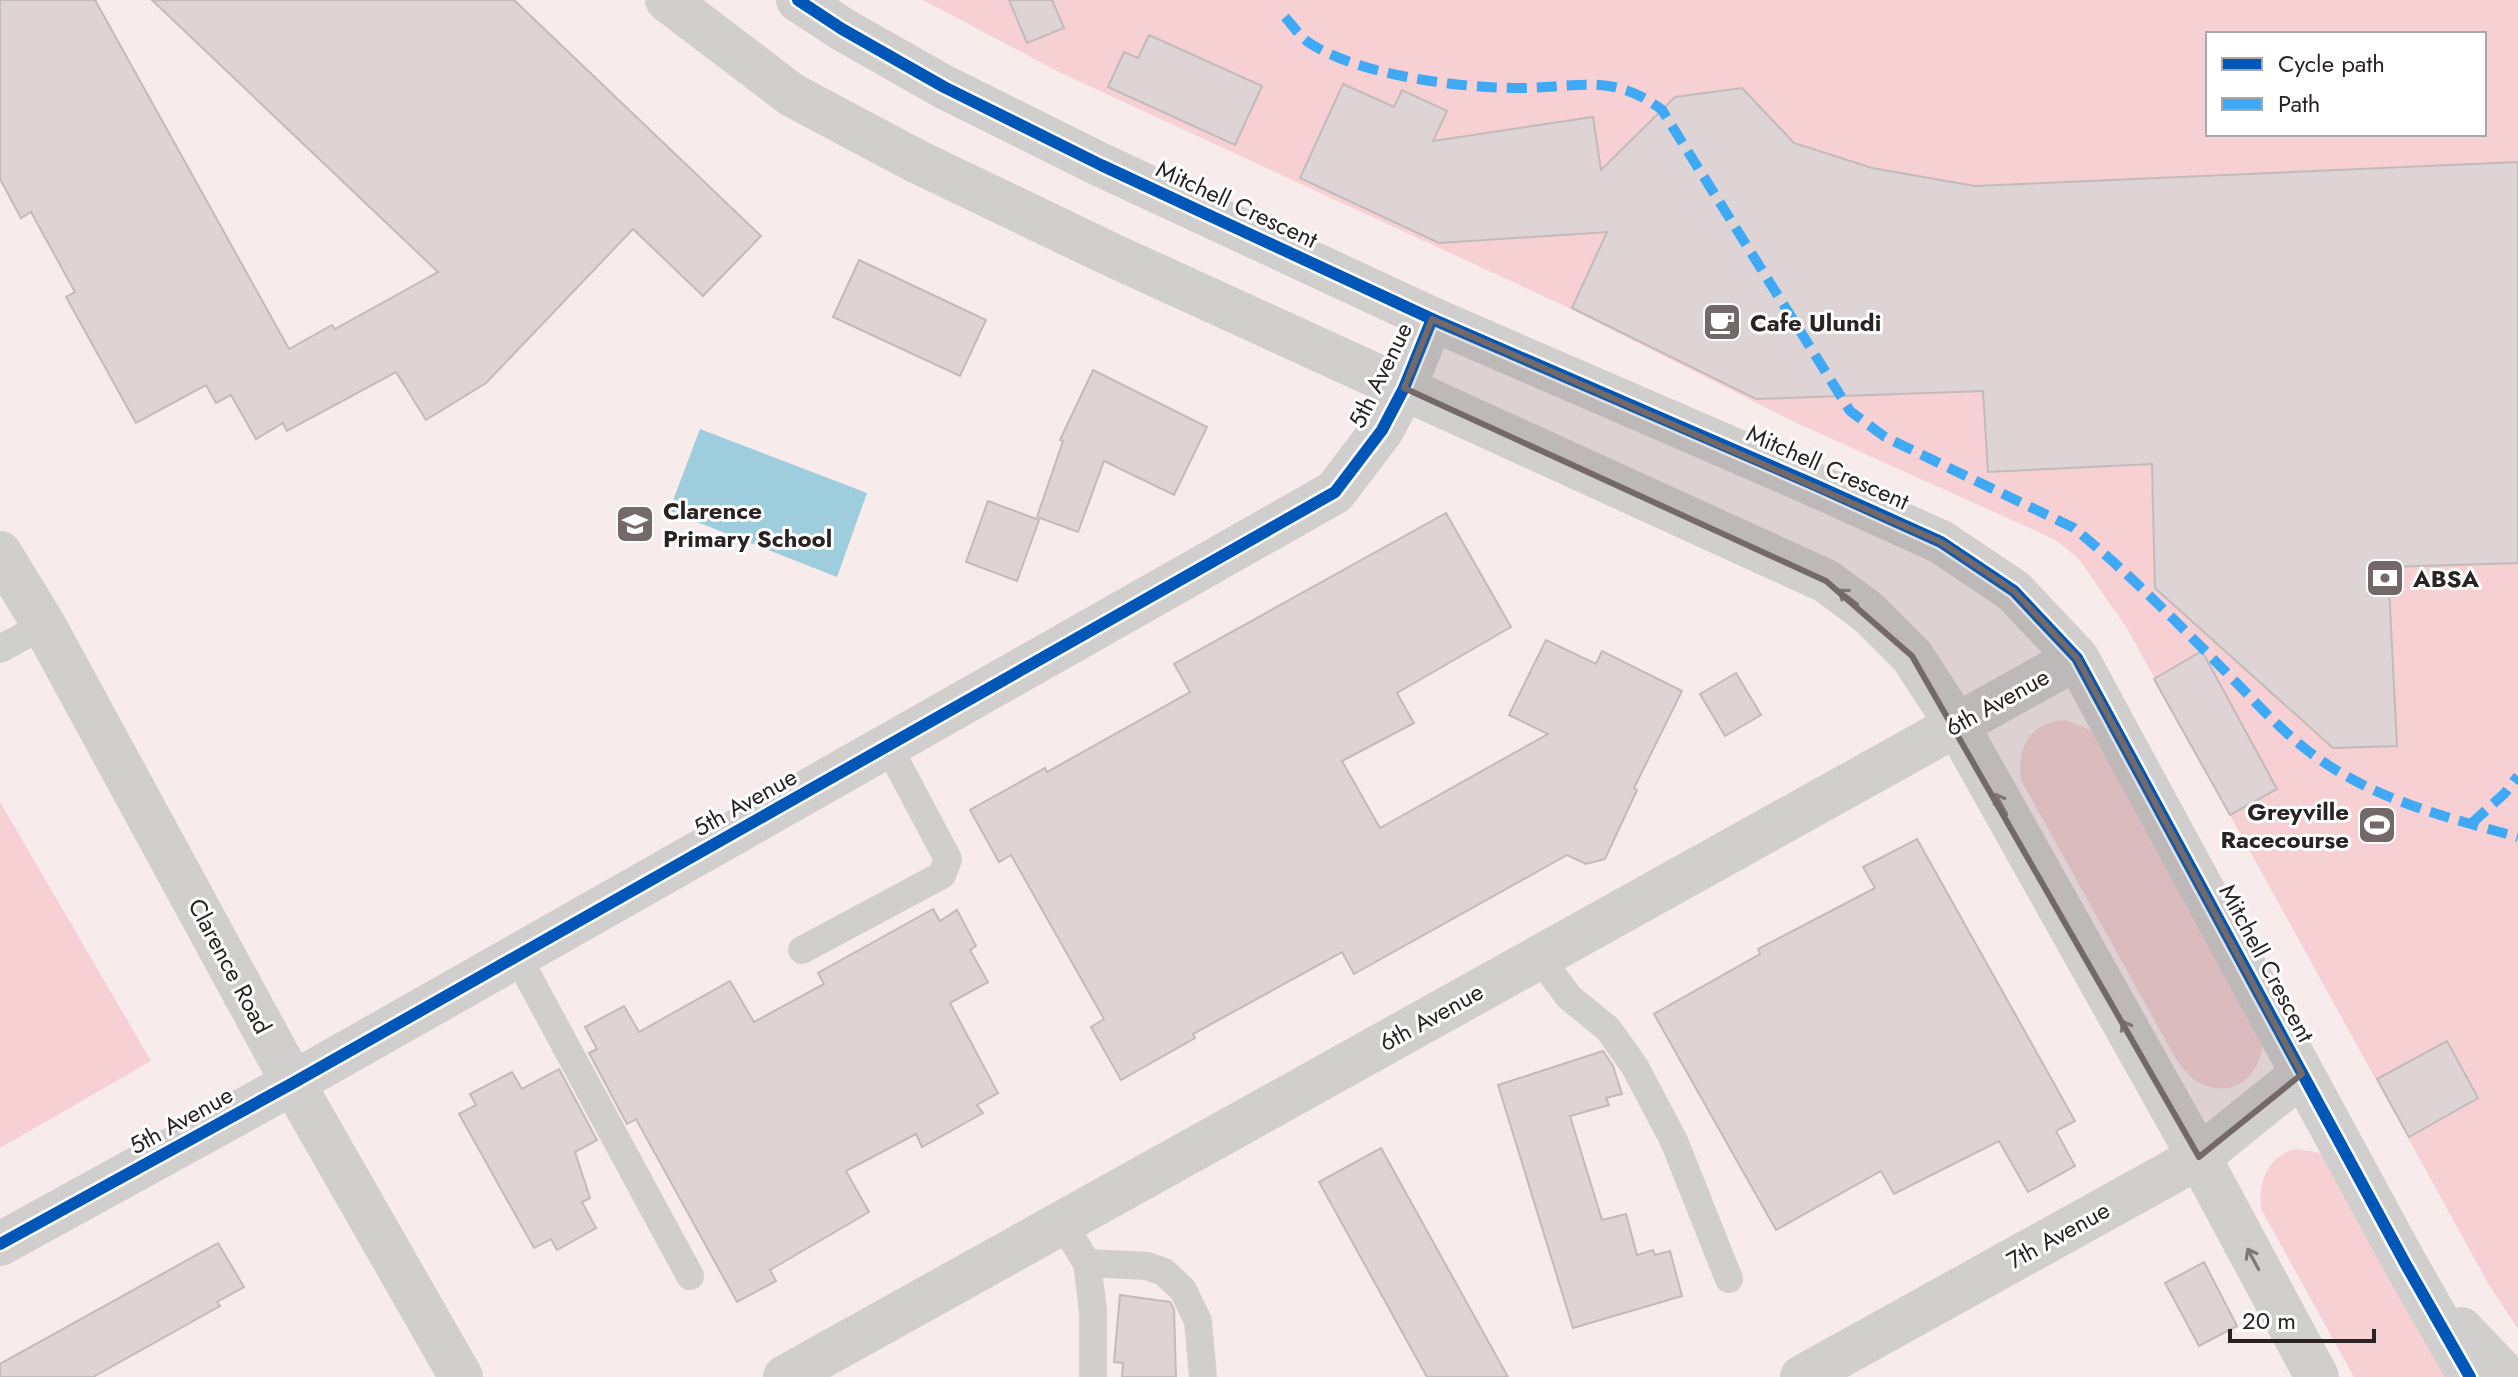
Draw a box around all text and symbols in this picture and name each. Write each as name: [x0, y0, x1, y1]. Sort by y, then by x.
legend: [2206, 32, 2486, 136]
text: Cycle path: [2278, 46, 2385, 81]
text: Path: [2278, 86, 2320, 121]
street label: Mitchell Crescent: [1150, 151, 1324, 257]
cafe icon: Cafe Ulundi: [1701, 301, 1743, 343]
place label: Cafe Ulundi: [1750, 305, 1881, 340]
street label: 5th Avenue: [1339, 316, 1421, 434]
street label: Mitchell Crescent: [1741, 415, 1915, 519]
place label: Clarence Primary School: [663, 493, 832, 556]
school or university icon: Clarence Primary School: [614, 503, 656, 545]
bank icon: ABSA: [2364, 557, 2406, 599]
place label: ABSA: [2412, 561, 2480, 596]
one-way arrow: [1838, 589, 1859, 606]
street label: 6th Avenue: [1939, 659, 2055, 745]
street label: 5th Avenue: [687, 759, 803, 845]
one-way arrow: [1993, 793, 2009, 816]
place label: Greyville Racecourse: [2221, 794, 2349, 857]
sports icon: Greyville Racecourse: [2356, 804, 2398, 846]
street label: Mitchell Crescent: [2211, 878, 2324, 1049]
street label: Clarence Road: [180, 892, 280, 1040]
street label: 6th Avenue: [1373, 974, 1489, 1060]
one-way arrow: [2120, 1020, 2136, 1043]
street label: 5th Avenue: [123, 1077, 239, 1163]
street label: 7th Avenue: [2000, 1192, 2116, 1278]
one-way arrow: [2245, 1247, 2261, 1271]
scale bar: [2230, 1293, 2374, 1343]
text: 20 m: [2242, 1303, 2296, 1338]

